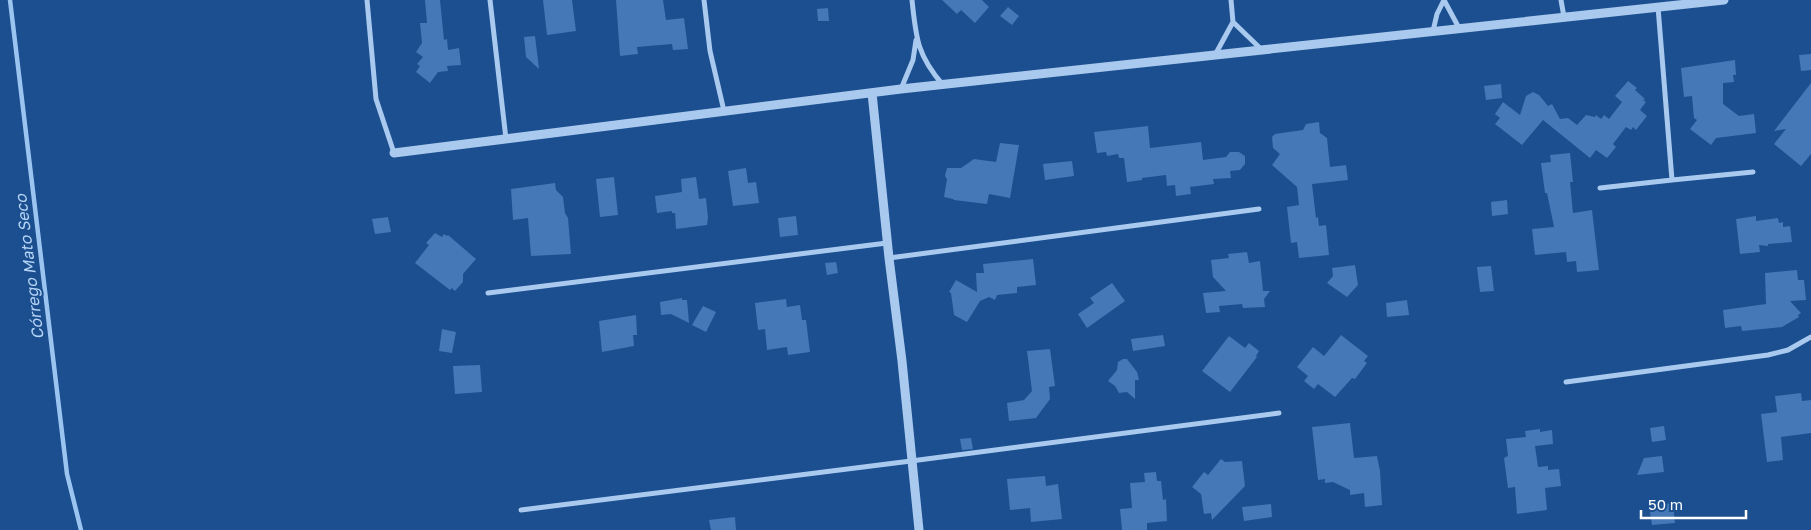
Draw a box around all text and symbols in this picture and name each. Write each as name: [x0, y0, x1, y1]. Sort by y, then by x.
water label: Córrego Mato Seco: [10, 192, 48, 341]
scale bar: [1641, 488, 1746, 520]
text: 50 m: [1648, 495, 1683, 513]

